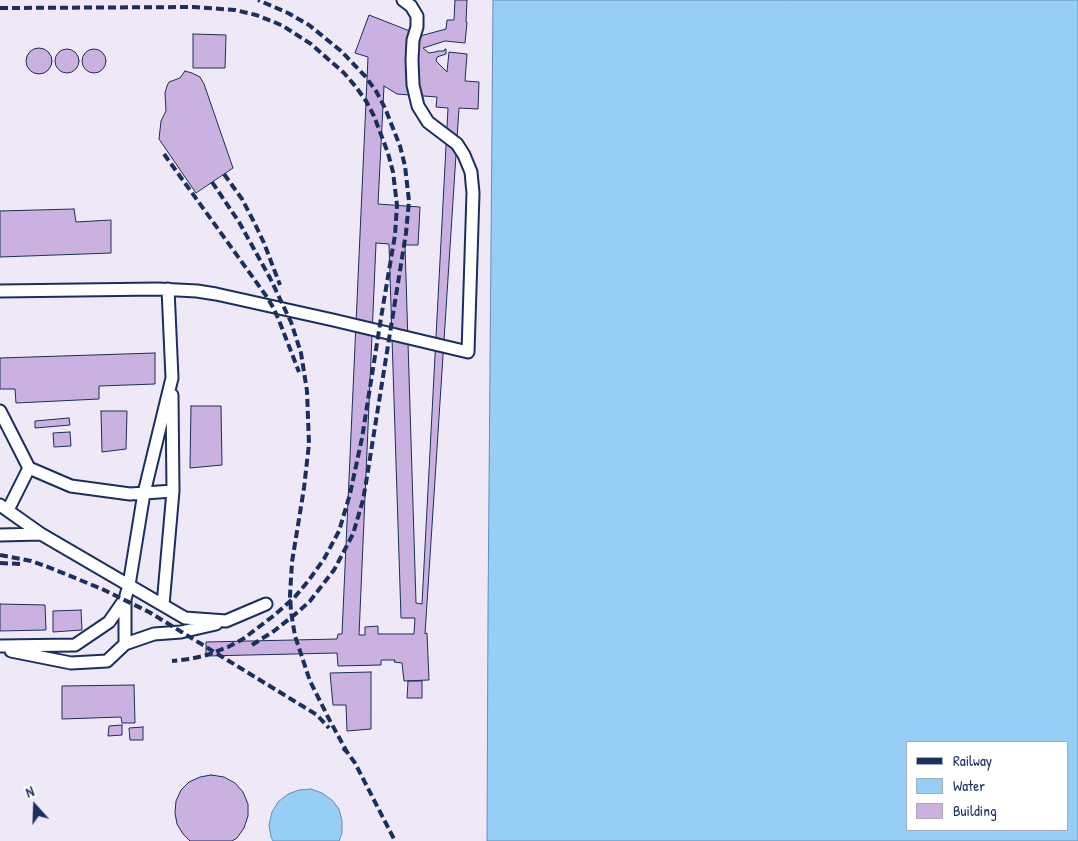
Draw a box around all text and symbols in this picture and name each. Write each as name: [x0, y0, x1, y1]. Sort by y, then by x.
legend: [906, 741, 1068, 831]
text: Railway: [953, 750, 992, 771]
text: Water: [953, 775, 985, 796]
north arrow: [10, 781, 60, 831]
text: N: [23, 781, 36, 802]
text: Building: [953, 800, 997, 821]

